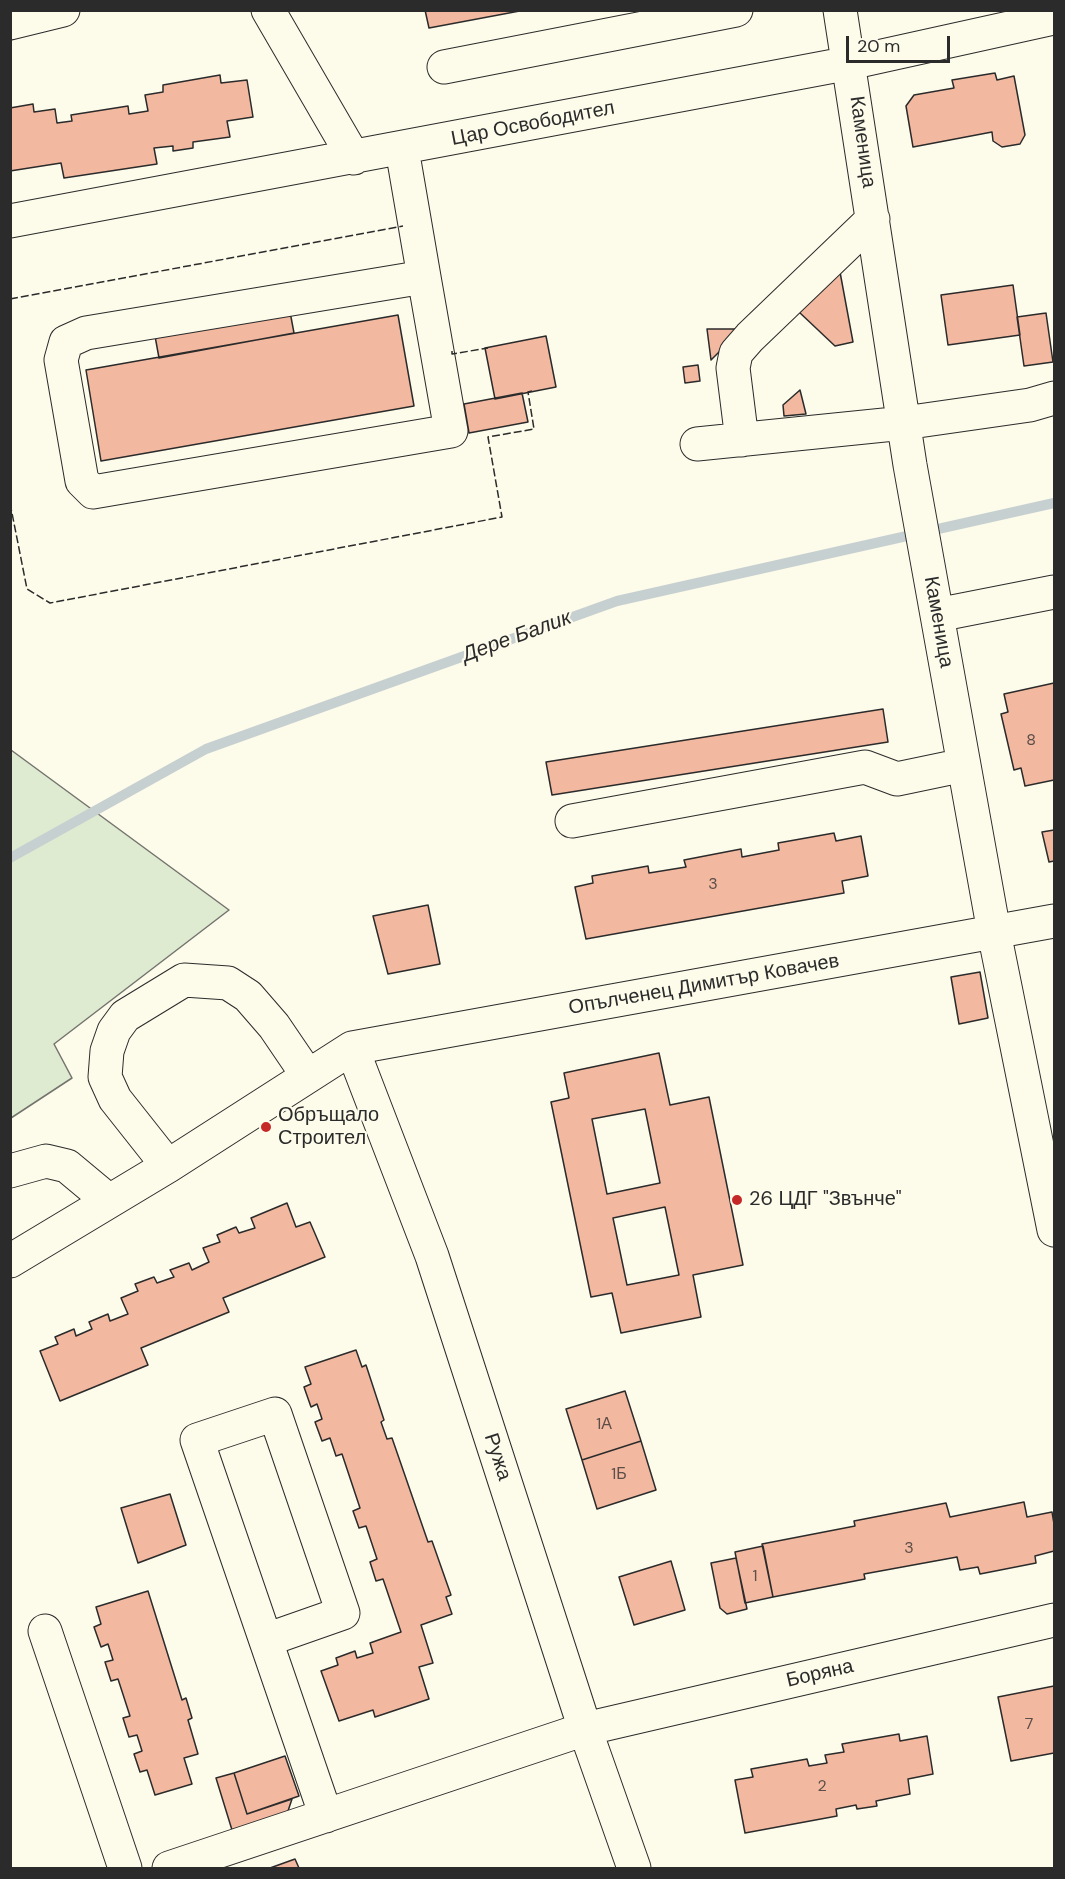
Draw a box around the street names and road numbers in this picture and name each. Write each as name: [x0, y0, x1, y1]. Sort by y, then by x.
street label: Каменица: [844, 95, 880, 189]
street label: Цар Освободител: [449, 96, 617, 152]
street label: Каменица: [918, 574, 958, 670]
street label: Опълченец Димитър Ковачев: [567, 949, 841, 1021]
street label: Ружа: [478, 1430, 516, 1484]
street label: Боряна: [784, 1655, 856, 1693]

